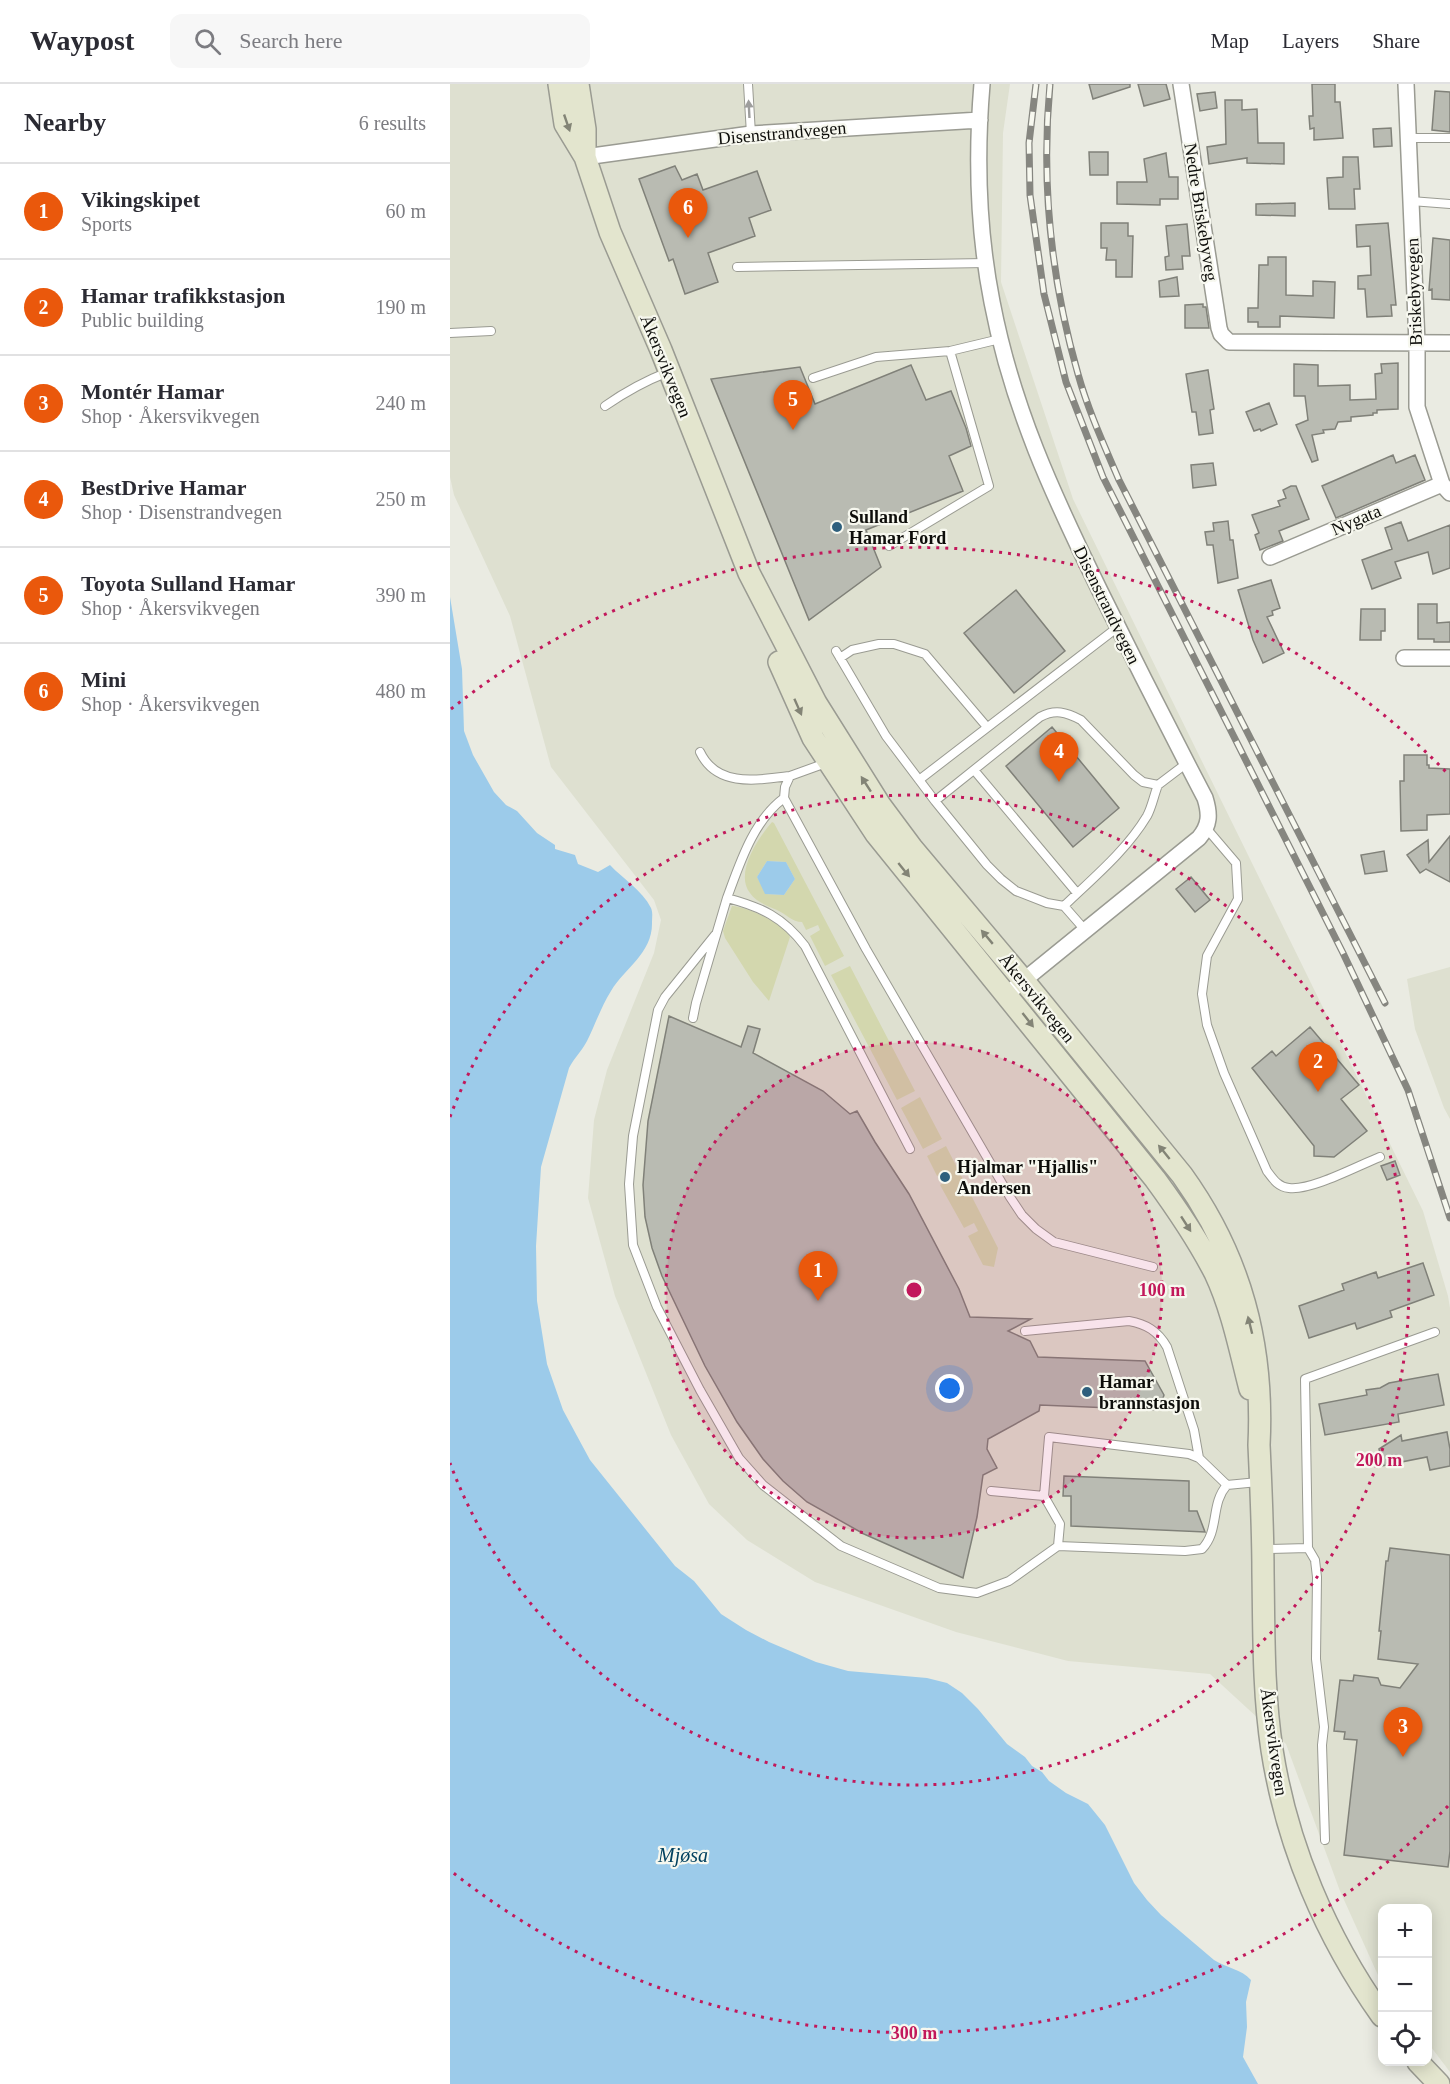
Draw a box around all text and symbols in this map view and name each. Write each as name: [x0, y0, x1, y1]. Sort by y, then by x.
search box: [170, 14, 590, 68]
text: Waypost: [30, 25, 134, 56]
icon: search: [191, 25, 224, 58]
text: Search here: [239, 28, 342, 53]
text: Map: [1211, 29, 1249, 53]
text: Layers: [1282, 29, 1339, 53]
text: Share: [1372, 29, 1420, 53]
one-way arrow: [745, 99, 754, 118]
text: Nearby: [24, 108, 106, 137]
text: 6 results: [359, 112, 426, 134]
one-way arrow: [562, 114, 572, 132]
street label: Disenstrandvegen: [717, 117, 847, 149]
street label: Nedre Briskebyveg: [1180, 142, 1222, 282]
text: Vikingskipet: [81, 187, 200, 212]
pin: 6: [668, 188, 708, 238]
text: 1: [39, 200, 49, 222]
text: 60 m: [385, 200, 426, 222]
text: Sports: [81, 213, 132, 235]
street label: Briskebyvegen: [1402, 238, 1426, 346]
text: Hamar trafikkstasjon: [81, 283, 285, 308]
text: 2: [39, 296, 49, 318]
text: 190 m: [375, 296, 426, 318]
text: Public building: [81, 309, 204, 331]
street label: Åkersvikvegen: [636, 312, 696, 420]
text: Montér Hamar: [81, 379, 224, 404]
pin: 5: [774, 380, 812, 430]
text: 3: [39, 392, 49, 414]
text: 240 m: [375, 392, 426, 414]
text: Shop · Åkersvikvegen: [81, 405, 260, 427]
text: BestDrive Hamar: [81, 475, 247, 500]
text: 4: [39, 488, 49, 510]
text: 250 m: [375, 488, 426, 510]
text: Shop · Disenstrandvegen: [81, 501, 282, 523]
street label: Nygata: [1328, 501, 1384, 539]
place label: Sulland Hamar Ford: [849, 507, 946, 548]
marker: Sulland Hamar Ford: [830, 520, 844, 534]
street label: Disenstrandvegen: [1070, 543, 1144, 667]
text: Toyota Sulland Hamar: [81, 571, 295, 596]
text: 5: [39, 584, 49, 606]
text: 390 m: [375, 584, 426, 606]
text: Shop · Åkersvikvegen: [81, 597, 260, 619]
text: Mini: [81, 667, 126, 692]
text: 6: [39, 680, 49, 702]
text: 480 m: [375, 680, 426, 702]
text: Shop · Åkersvikvegen: [81, 693, 260, 715]
one-way arrow: [794, 698, 803, 715]
pin: 4: [1040, 732, 1078, 782]
one-way arrow: [861, 776, 872, 792]
one-way arrow: [897, 862, 910, 878]
one-way arrow: [981, 930, 994, 945]
street label: Åkersvikvegen: [995, 949, 1079, 1047]
one-way arrow: [1021, 1013, 1033, 1028]
pin: 2: [1298, 1042, 1338, 1092]
one-way arrow: [1158, 1145, 1170, 1160]
place label: Hjalmar "Hjallis" Andersen: [957, 1157, 1098, 1198]
marker: Hjalmar "Hjallis" Andersen: [938, 1170, 952, 1184]
one-way arrow: [1181, 1216, 1192, 1232]
pin: 1: [798, 1252, 838, 1301]
centre of rings: [904, 1280, 924, 1300]
text: 100 m: [1139, 1280, 1185, 1300]
one-way arrow: [1245, 1316, 1255, 1334]
place label: Hamar brannstasjon: [1099, 1372, 1200, 1413]
your location: [935, 1374, 964, 1403]
marker: Hamar brannstasjon: [1080, 1385, 1094, 1399]
text: 200 m: [1356, 1450, 1402, 1470]
street label: Åkersvikvegen: [1257, 1687, 1291, 1797]
pin: 3: [1384, 1708, 1422, 1757]
water label: Mjøsa: [657, 1844, 708, 1867]
map controls: [1378, 1904, 1432, 2066]
button: +: [1378, 1904, 1432, 1958]
button: −: [1378, 1958, 1432, 2012]
button: locate: [1378, 2012, 1432, 2066]
text: 300 m: [891, 2023, 937, 2043]

